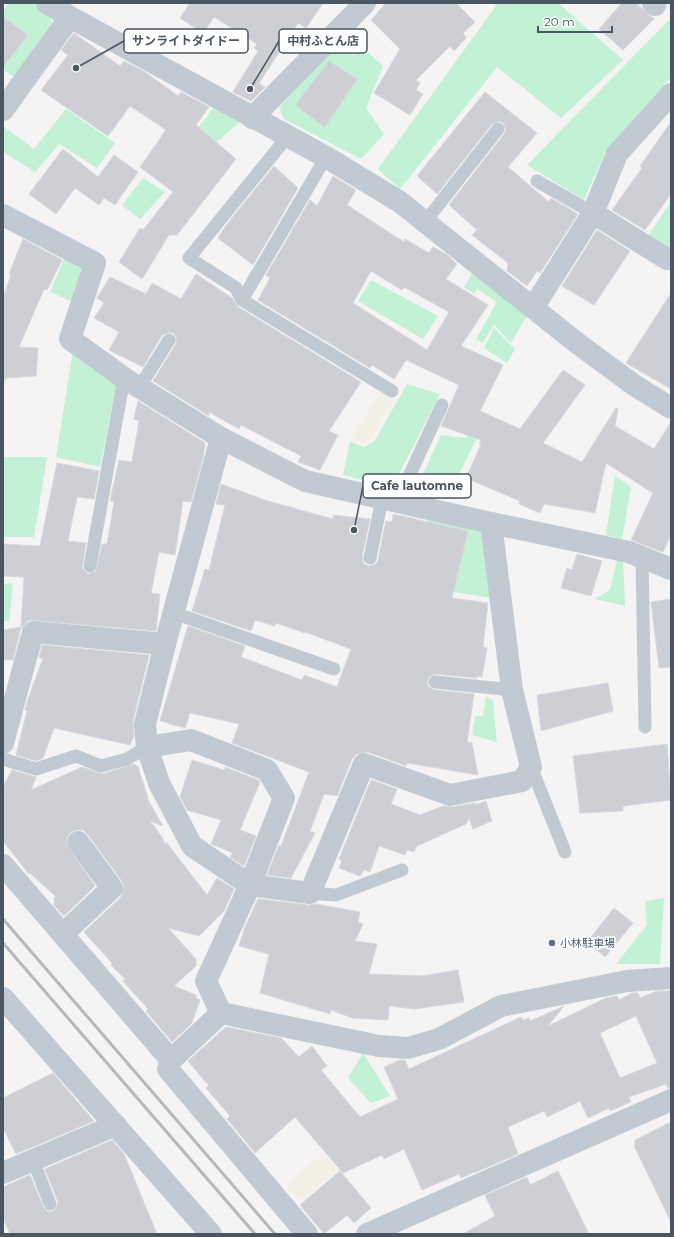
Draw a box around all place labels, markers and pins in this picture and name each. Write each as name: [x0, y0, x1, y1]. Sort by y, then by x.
callout: サンライトダイドー: [124, 29, 248, 53]
callout: 中村ふとん店: [279, 29, 367, 53]
callout: Cafe lautomne: [363, 474, 471, 498]
place label: 小林駐車場: [560, 936, 615, 950]
marker: 小林駐車場: [547, 938, 557, 948]

